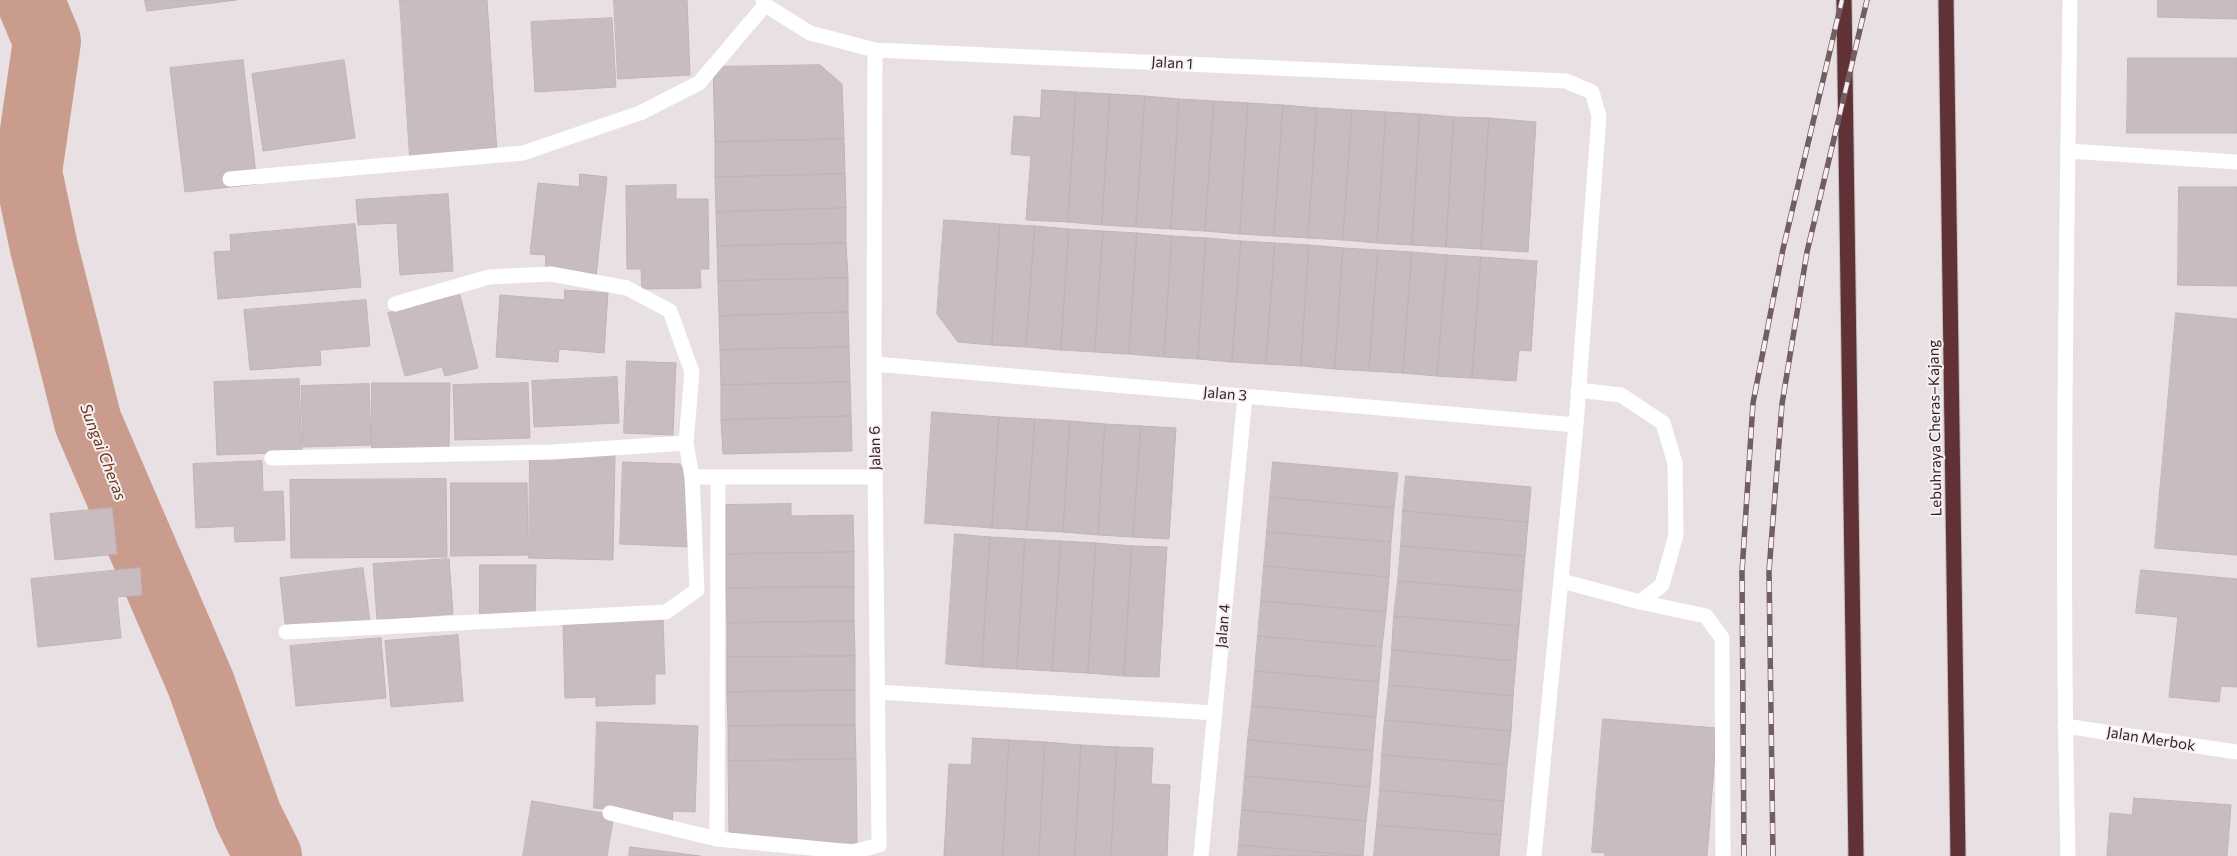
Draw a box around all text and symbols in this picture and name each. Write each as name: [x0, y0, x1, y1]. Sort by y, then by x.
street label: Jalan 1: [1151, 53, 1193, 73]
street label: Lebuhraya Cheras–Kajang: [1924, 340, 1946, 516]
street label: Jalan 3: [1202, 383, 1248, 405]
water label: Sungai Cheras: [76, 401, 130, 503]
street label: Jalan 6: [866, 426, 884, 470]
street label: Jalan 4: [1212, 603, 1234, 649]
street label: Jalan Merbok: [2105, 723, 2197, 755]

